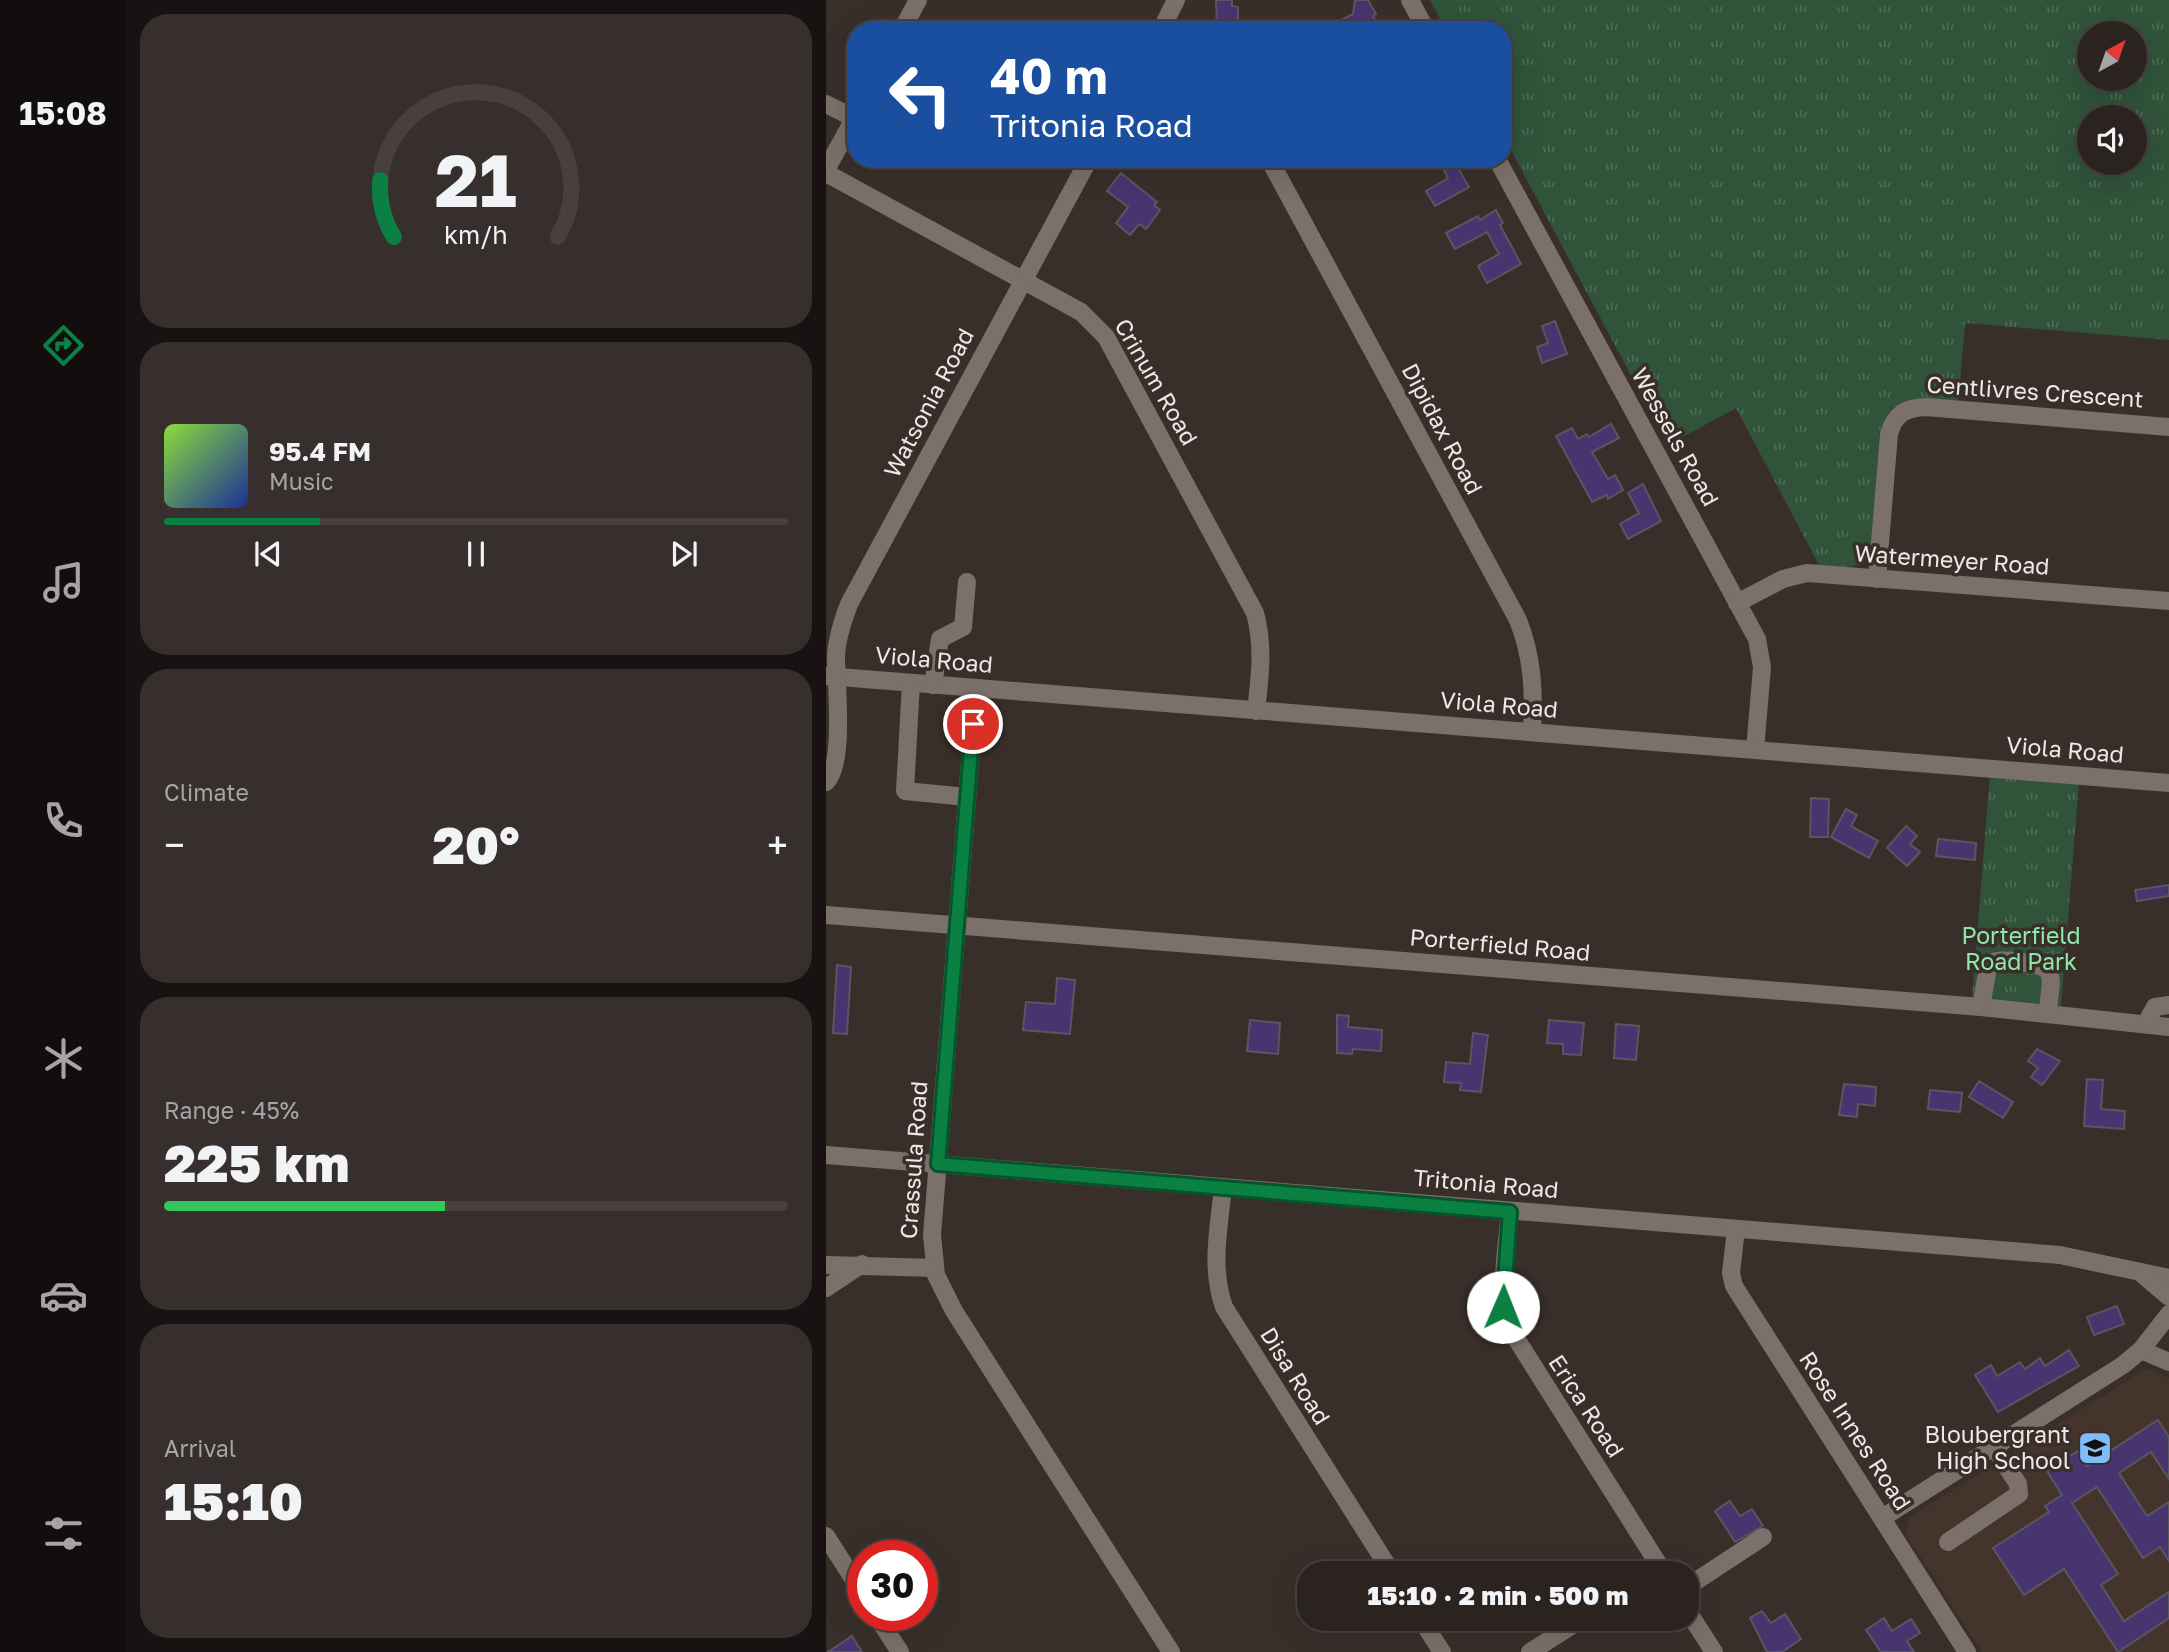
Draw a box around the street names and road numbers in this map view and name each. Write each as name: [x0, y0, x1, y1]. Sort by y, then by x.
street label: Crinum Road: [1109, 313, 1204, 450]
street label: Watsonia Road: [877, 323, 979, 482]
street label: Dipidax Road: [1397, 358, 1489, 499]
street label: Wessels Road: [1626, 362, 1725, 511]
street label: Centlivres Crescent: [1926, 369, 2144, 413]
street label: Watermeyer Road: [1854, 538, 2051, 580]
street label: Viola Road: [874, 640, 994, 678]
street label: Viola Road: [1439, 685, 1559, 723]
street label: Viola Road: [2005, 730, 2125, 768]
street label: Porterfield Road: [1409, 922, 1592, 966]
street label: Crassula Road: [894, 1080, 932, 1240]
street label: Tritonia Road: [1412, 1163, 1560, 1203]
street label: Disa Road: [1255, 1322, 1337, 1429]
street label: Rose Innes Road: [1794, 1346, 1918, 1515]
street label: Erica Road: [1543, 1349, 1630, 1462]

